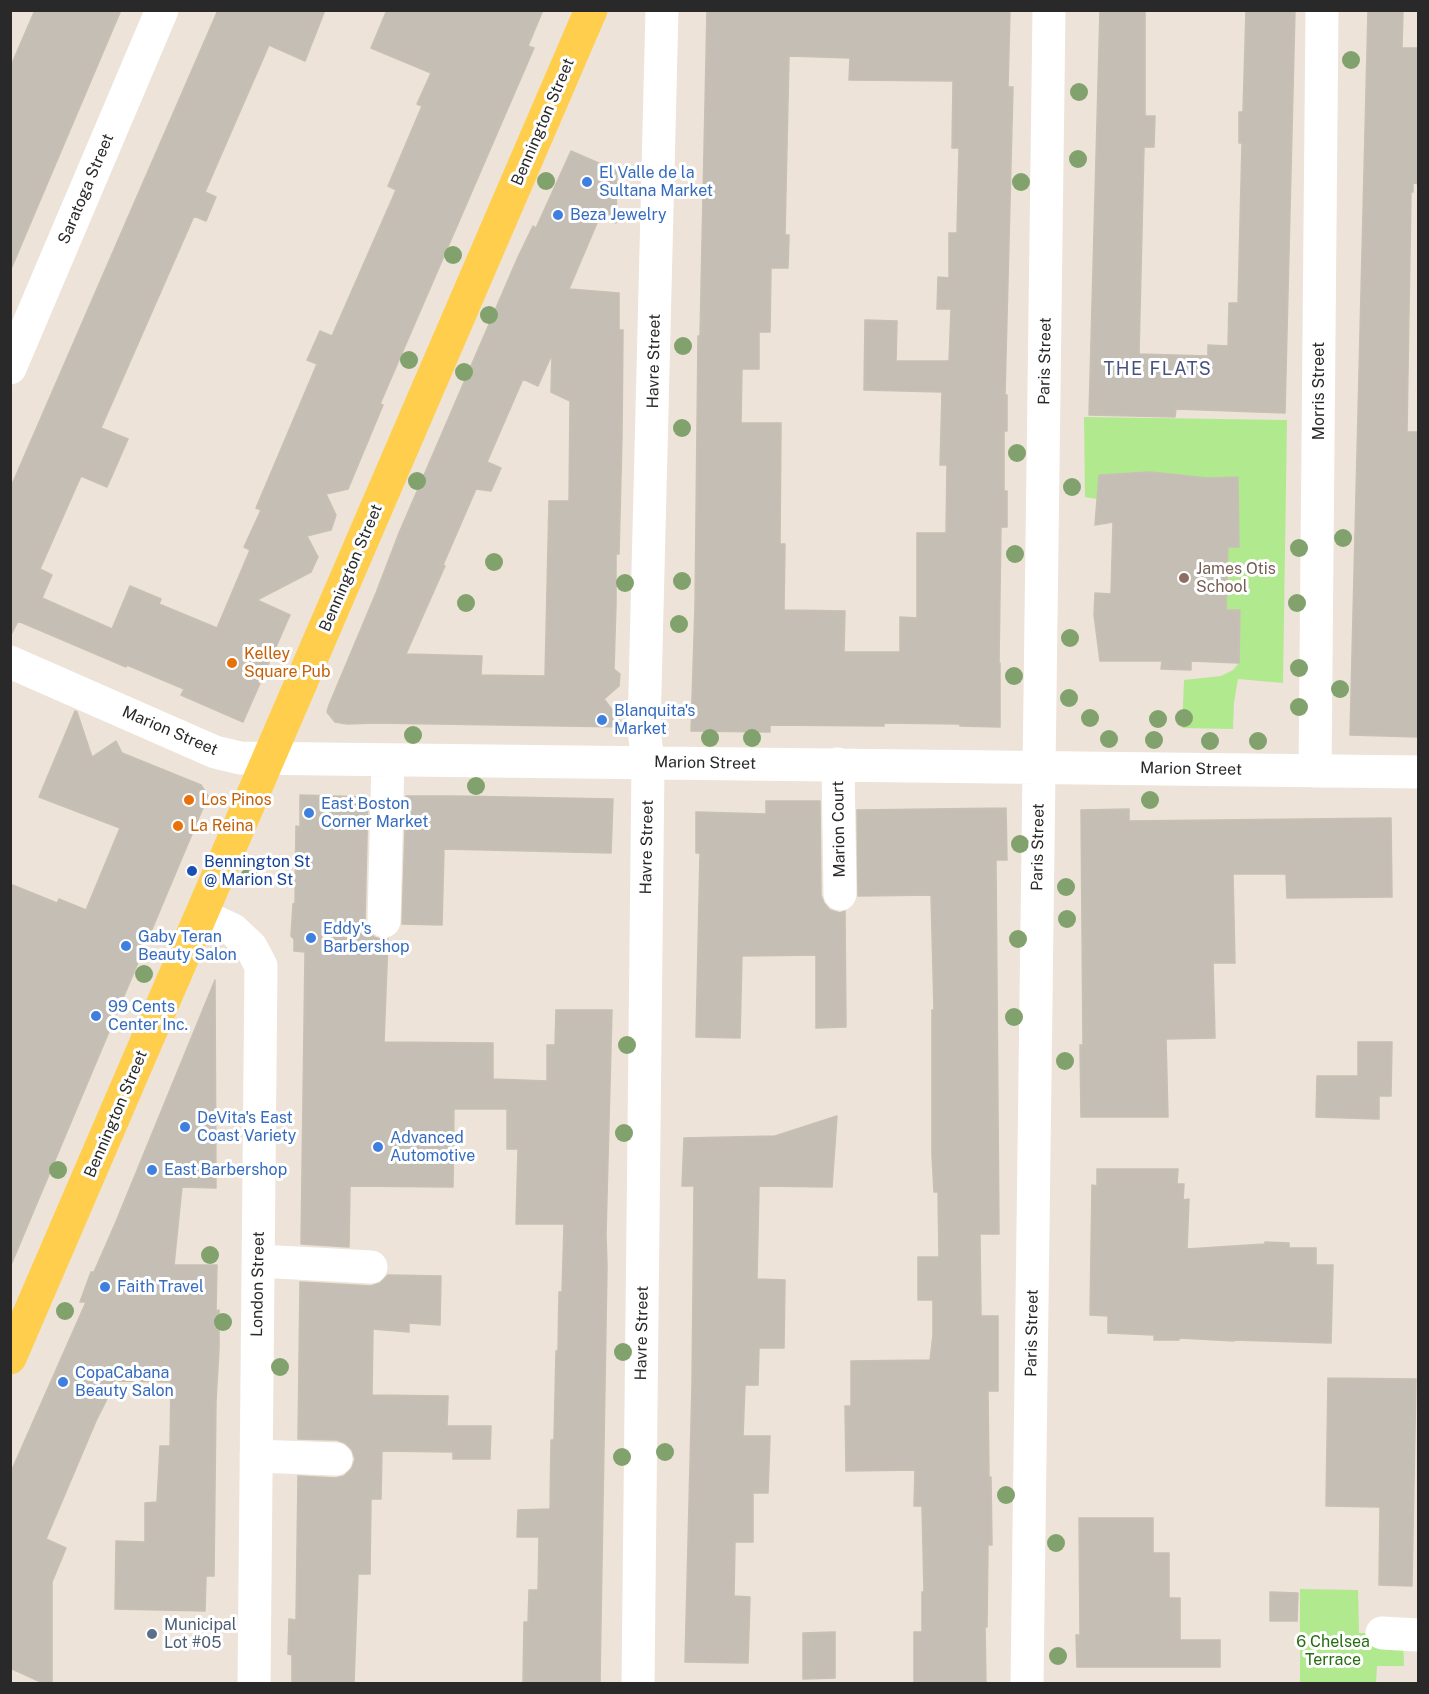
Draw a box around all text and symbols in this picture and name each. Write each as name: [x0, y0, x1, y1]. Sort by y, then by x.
street label: Bennington Street: [507, 55, 579, 189]
street label: Saratoga Street: [54, 131, 118, 247]
place label: El Valle de la Sultana Market: [599, 163, 713, 201]
marker: El Valle de la Sultana Market: [580, 175, 594, 189]
place label: Beza Jewelry: [570, 205, 667, 225]
marker: Beza Jewelry: [551, 208, 565, 222]
street label: Havre Street: [644, 314, 664, 408]
street label: Paris Street: [1035, 317, 1055, 405]
street label: Morris Street: [1309, 342, 1329, 440]
district label: THE FLATS: [1104, 358, 1212, 380]
street label: Bennington Street: [315, 501, 387, 635]
place label: James Otis School: [1196, 559, 1276, 597]
marker: James Otis School: [1177, 571, 1191, 585]
place label: Kelley Square Pub: [244, 644, 331, 682]
marker: Kelley Square Pub: [225, 656, 239, 670]
place label: Blanquita's Market: [614, 701, 695, 739]
street label: Marion Street: [119, 702, 221, 760]
marker: Blanquita's Market: [595, 713, 609, 727]
street label: Marion Street: [654, 753, 756, 773]
street label: Marion Street: [1140, 759, 1242, 779]
street label: Marion Court: [829, 780, 849, 878]
place label: Los Pinos: [201, 790, 271, 810]
marker: Los Pinos: [182, 793, 196, 807]
place label: East Boston Corner Market: [321, 794, 428, 832]
street label: Havre Street: [637, 800, 657, 894]
street label: Paris Street: [1028, 803, 1048, 891]
marker: East Boston Corner Market: [302, 806, 316, 820]
place label: La Reina: [190, 816, 253, 836]
marker: La Reina: [171, 819, 185, 833]
place label: Bennington St @ Marion St: [204, 852, 310, 890]
marker: Bennington St @ Marion St: [185, 864, 199, 878]
place label: Eddy's Barbershop: [323, 919, 410, 957]
place label: Gaby Teran Beauty Salon: [138, 927, 237, 965]
marker: Eddy's Barbershop: [304, 931, 318, 945]
marker: Gaby Teran Beauty Salon: [119, 939, 133, 953]
place label: 99 Cents Center Inc.: [108, 997, 188, 1035]
marker: 99 Cents Center Inc.: [89, 1009, 103, 1023]
street label: Bennington Street: [80, 1047, 152, 1181]
place label: DeVita's East Coast Variety: [197, 1108, 296, 1146]
marker: DeVita's East Coast Variety: [178, 1120, 192, 1134]
place label: Advanced Automotive: [390, 1128, 475, 1166]
marker: Advanced Automotive: [371, 1140, 385, 1154]
place label: East Barbershop: [164, 1160, 287, 1180]
marker: East Barbershop: [145, 1163, 159, 1177]
street label: London Street: [247, 1231, 269, 1337]
place label: Faith Travel: [117, 1277, 204, 1297]
marker: Faith Travel: [98, 1280, 112, 1294]
street label: Havre Street: [632, 1286, 652, 1380]
street label: Paris Street: [1022, 1289, 1042, 1377]
place label: CopaCabana Beauty Salon: [75, 1363, 174, 1401]
marker: CopaCabana Beauty Salon: [56, 1375, 70, 1389]
place label: Municipal Lot #05: [164, 1615, 237, 1653]
marker: Municipal Lot #05: [145, 1627, 159, 1641]
park label: 6 Chelsea Terrace: [1296, 1632, 1370, 1670]

